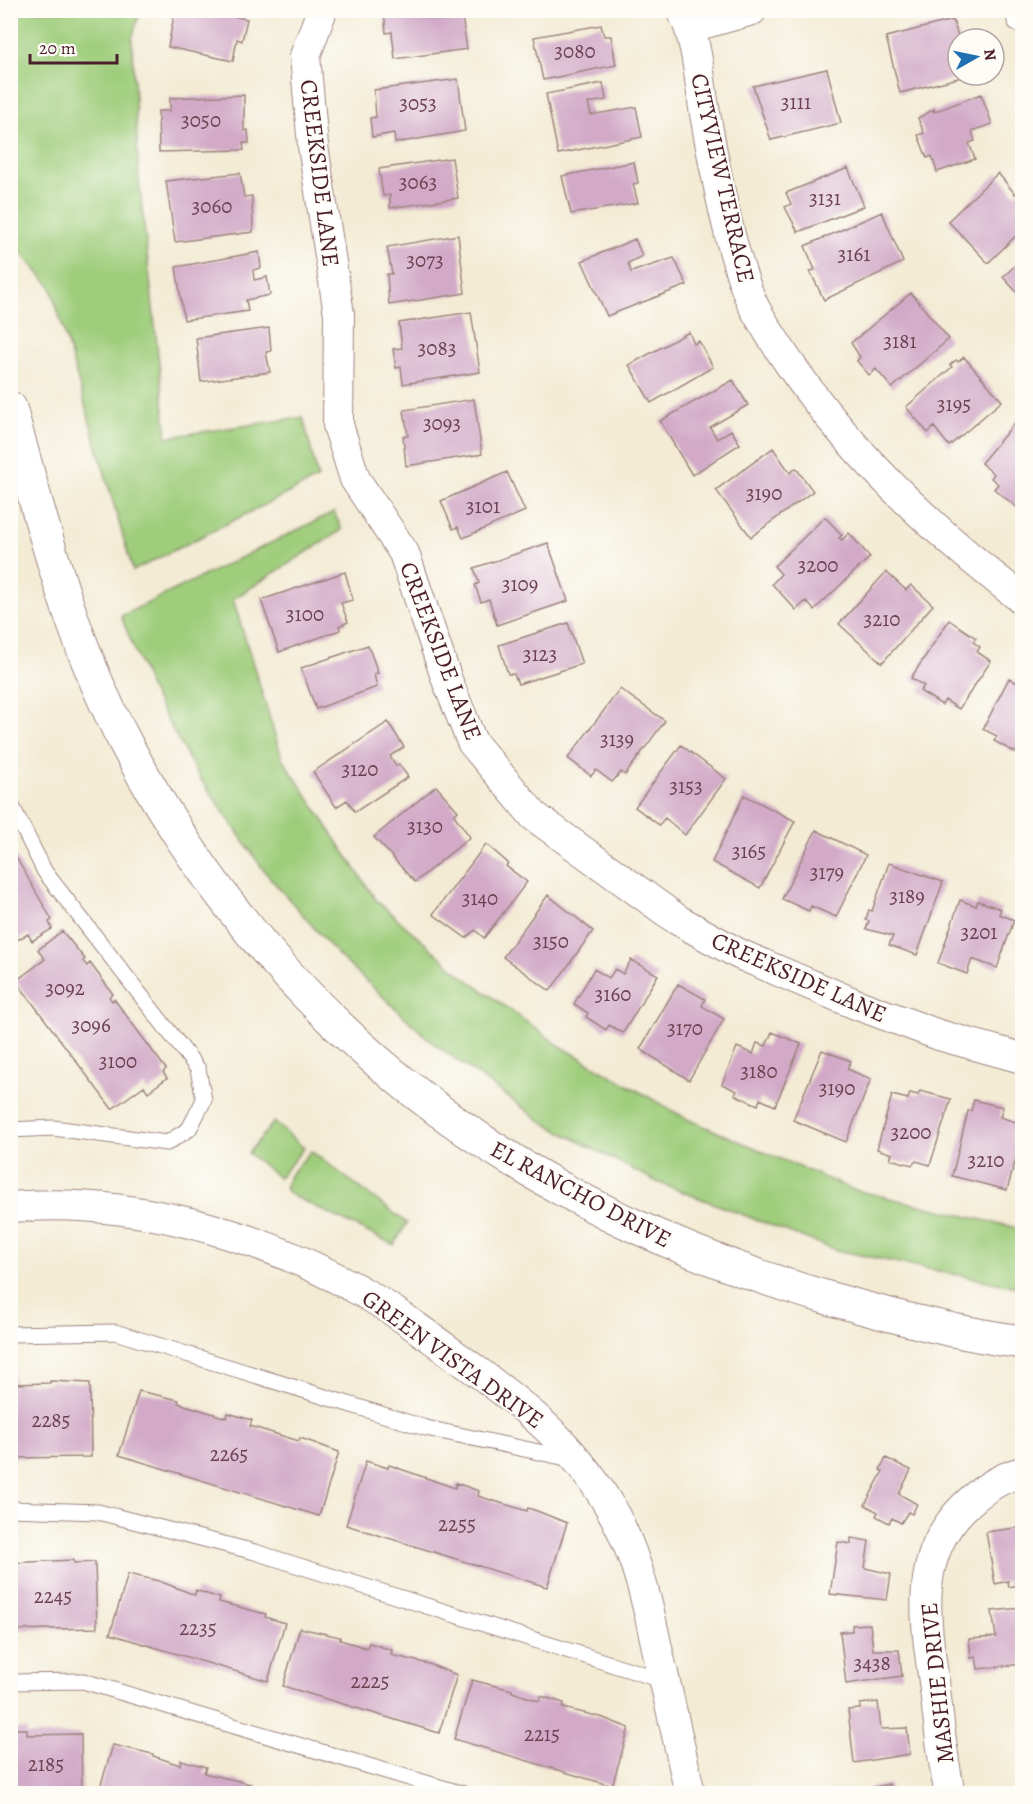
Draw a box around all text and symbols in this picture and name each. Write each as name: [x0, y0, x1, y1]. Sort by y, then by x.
scale bar: [30, 27, 117, 65]
north arrow: [946, 27, 1006, 87]
text: 20 m: [39, 36, 76, 60]
house number: 3080: [554, 37, 596, 65]
text: N: [978, 47, 1002, 63]
street label: CITYVIEW TERRACE: [683, 70, 763, 286]
street label: CREEKSIDE LANE: [293, 77, 347, 269]
house number: 3111: [781, 88, 811, 116]
house number: 3053: [399, 89, 437, 117]
house number: 3050: [181, 106, 221, 134]
house number: 3063: [399, 168, 437, 196]
house number: 3131: [809, 184, 841, 212]
house number: 3060: [192, 192, 232, 220]
house number: 3161: [838, 240, 870, 268]
house number: 3073: [406, 246, 444, 274]
house number: 3181: [883, 327, 917, 355]
house number: 3083: [418, 334, 456, 362]
house number: 3195: [937, 390, 971, 418]
house number: 3093: [423, 409, 461, 437]
house number: 3190: [746, 479, 782, 507]
house number: 3101: [466, 492, 500, 520]
house number: 3200: [797, 551, 839, 579]
street label: CREEKSIDE LANE: [392, 557, 490, 745]
house number: 3109: [502, 570, 538, 598]
house number: 3100: [286, 600, 324, 628]
house number: 3210: [863, 605, 901, 633]
house number: 3123: [523, 640, 557, 668]
house number: 3139: [600, 725, 634, 753]
house number: 3120: [341, 755, 379, 783]
house number: 3153: [669, 772, 703, 800]
house number: 3130: [407, 812, 443, 840]
house number: 3165: [732, 837, 766, 865]
house number: 3179: [810, 858, 844, 886]
house number: 3189: [889, 882, 925, 910]
house number: 3140: [462, 884, 498, 912]
house number: 3201: [960, 918, 998, 946]
street label: CREEKSIDE LANE: [706, 924, 892, 1030]
house number: 3150: [533, 927, 569, 955]
house number: 3092: [45, 974, 85, 1002]
house number: 3160: [595, 980, 631, 1008]
house number: 3096: [71, 1011, 111, 1039]
house number: 3170: [667, 1014, 703, 1042]
house number: 3100: [99, 1047, 137, 1075]
house number: 3180: [740, 1057, 778, 1085]
house number: 3190: [819, 1074, 855, 1102]
house number: 3200: [890, 1118, 932, 1146]
street label: EL RANCHO DRIVE: [485, 1133, 677, 1255]
house number: 3210: [967, 1146, 1005, 1174]
street label: GREEN VISTA DRIVE: [356, 1282, 550, 1436]
house number: 2285: [31, 1406, 71, 1434]
house number: 2265: [210, 1440, 248, 1468]
house number: 2255: [438, 1510, 476, 1538]
house number: 2245: [34, 1582, 72, 1610]
street label: MASHIE DRIVE: [913, 1601, 961, 1765]
house number: 2235: [179, 1614, 217, 1642]
house number: 3438: [853, 1649, 891, 1677]
house number: 2225: [351, 1667, 389, 1695]
house number: 2215: [524, 1720, 560, 1748]
house number: 2185: [28, 1750, 64, 1778]

